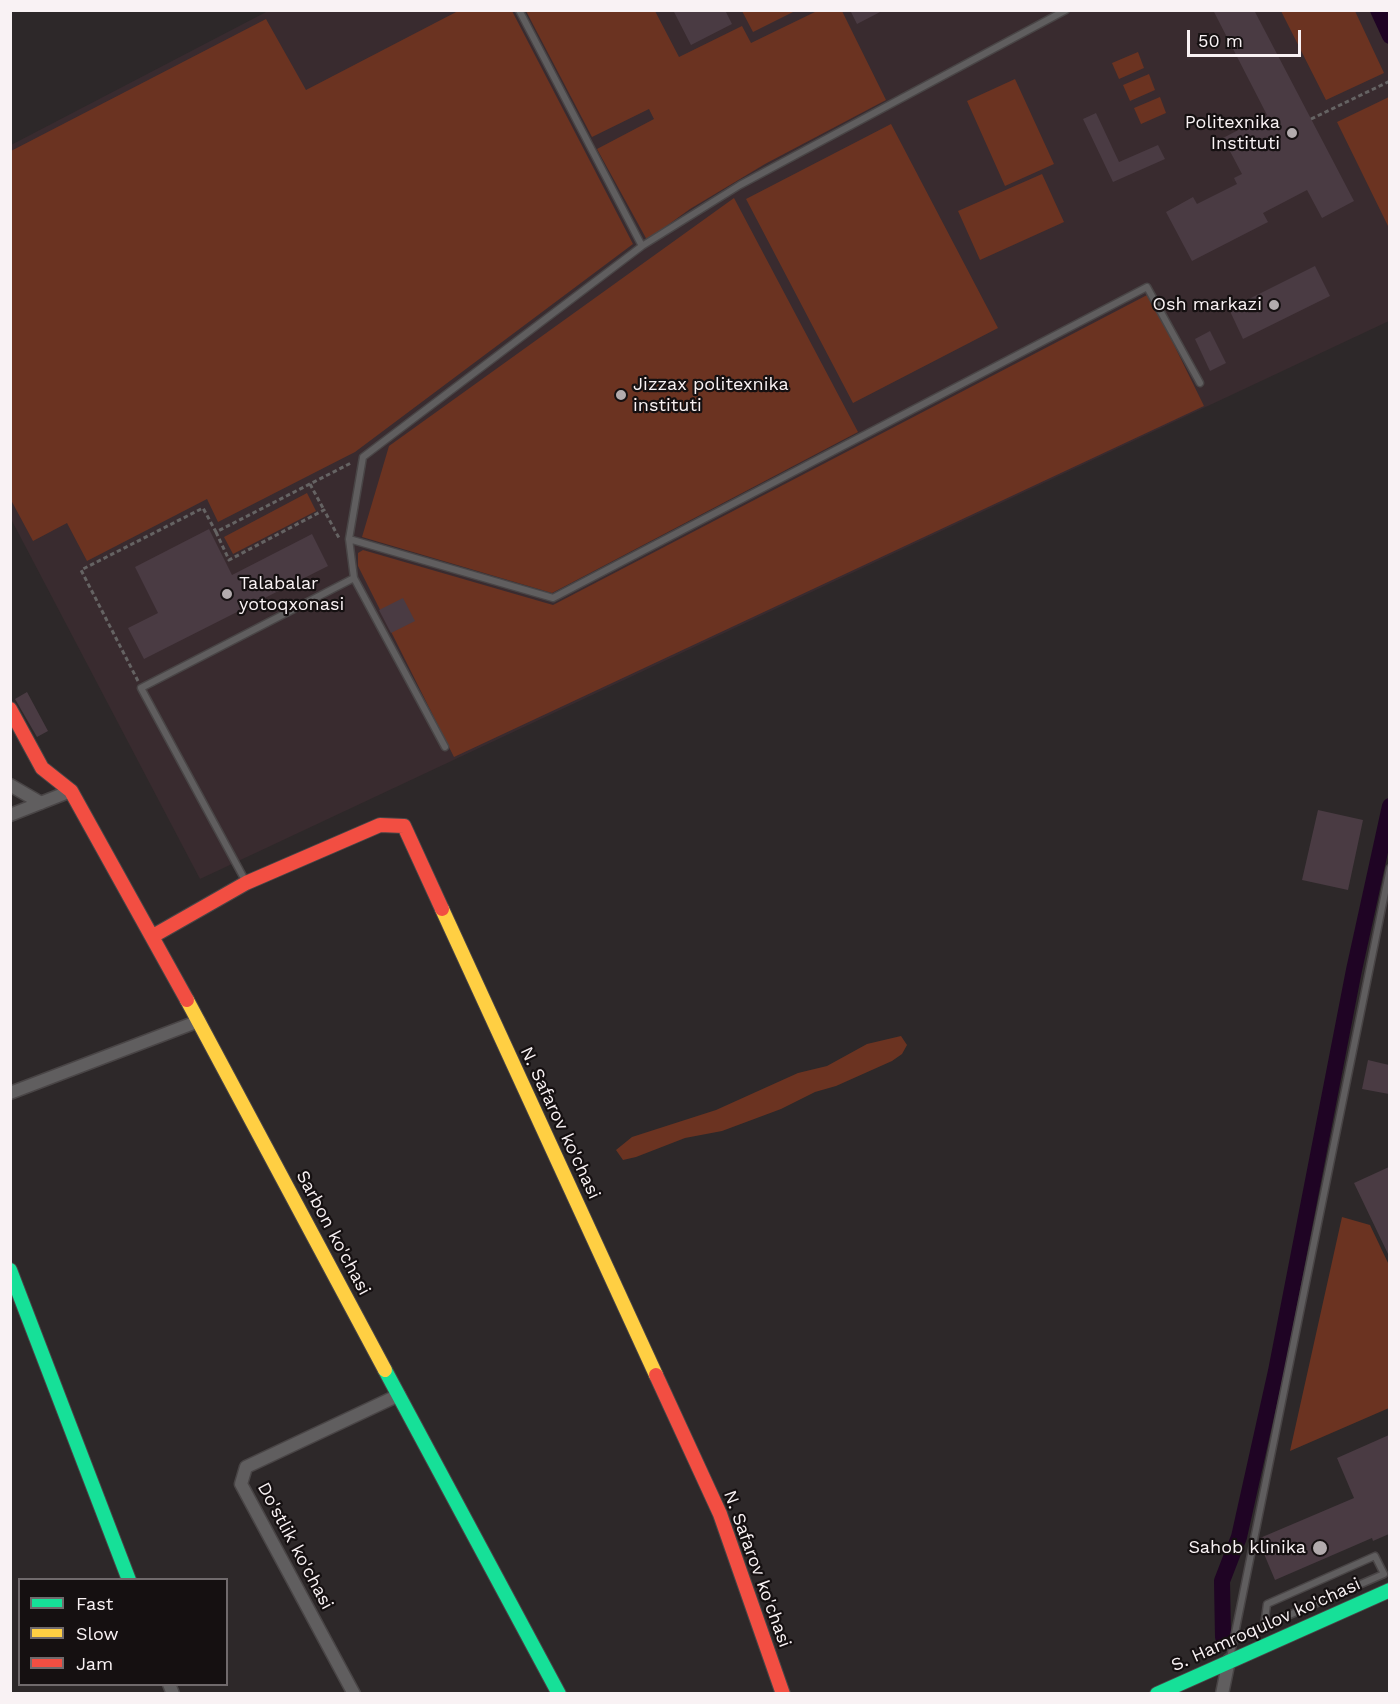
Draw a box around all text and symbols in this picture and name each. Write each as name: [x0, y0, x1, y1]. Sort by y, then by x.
scale bar: [1190, 18, 1304, 56]
text: 50 m: [1198, 30, 1243, 51]
place label: Politexnika Instituti: [1185, 112, 1280, 154]
marker: Politexnika Instituti: [1285, 126, 1299, 140]
place label: Osh markazi: [1152, 294, 1262, 316]
marker: Osh markazi: [1267, 298, 1281, 312]
place label: Jizzax politexnika instituti: [633, 374, 789, 416]
marker: Jizzax politexnika instituti: [614, 388, 628, 402]
place label: Talabalar yotoqxonasi: [239, 573, 344, 616]
marker: Talabalar yotoqxonasi: [220, 587, 234, 601]
street label: N. Safarov ko'chasi: [515, 1043, 605, 1203]
street label: Sarbon ko'chasi: [291, 1167, 375, 1299]
street label: Do'stlik ko'chasi: [252, 1479, 338, 1613]
street label: N. Safarov ko'chasi: [719, 1488, 795, 1650]
place label: Sahob klinika: [1188, 1537, 1306, 1559]
marker: Sahob klinika: [1311, 1539, 1329, 1557]
street label: S. Hamroqulov ko'chasi: [1168, 1573, 1364, 1677]
legend: [18, 1578, 228, 1686]
text: Fast: [76, 1593, 113, 1614]
text: Slow: [76, 1623, 119, 1644]
text: Jam: [76, 1653, 113, 1674]

